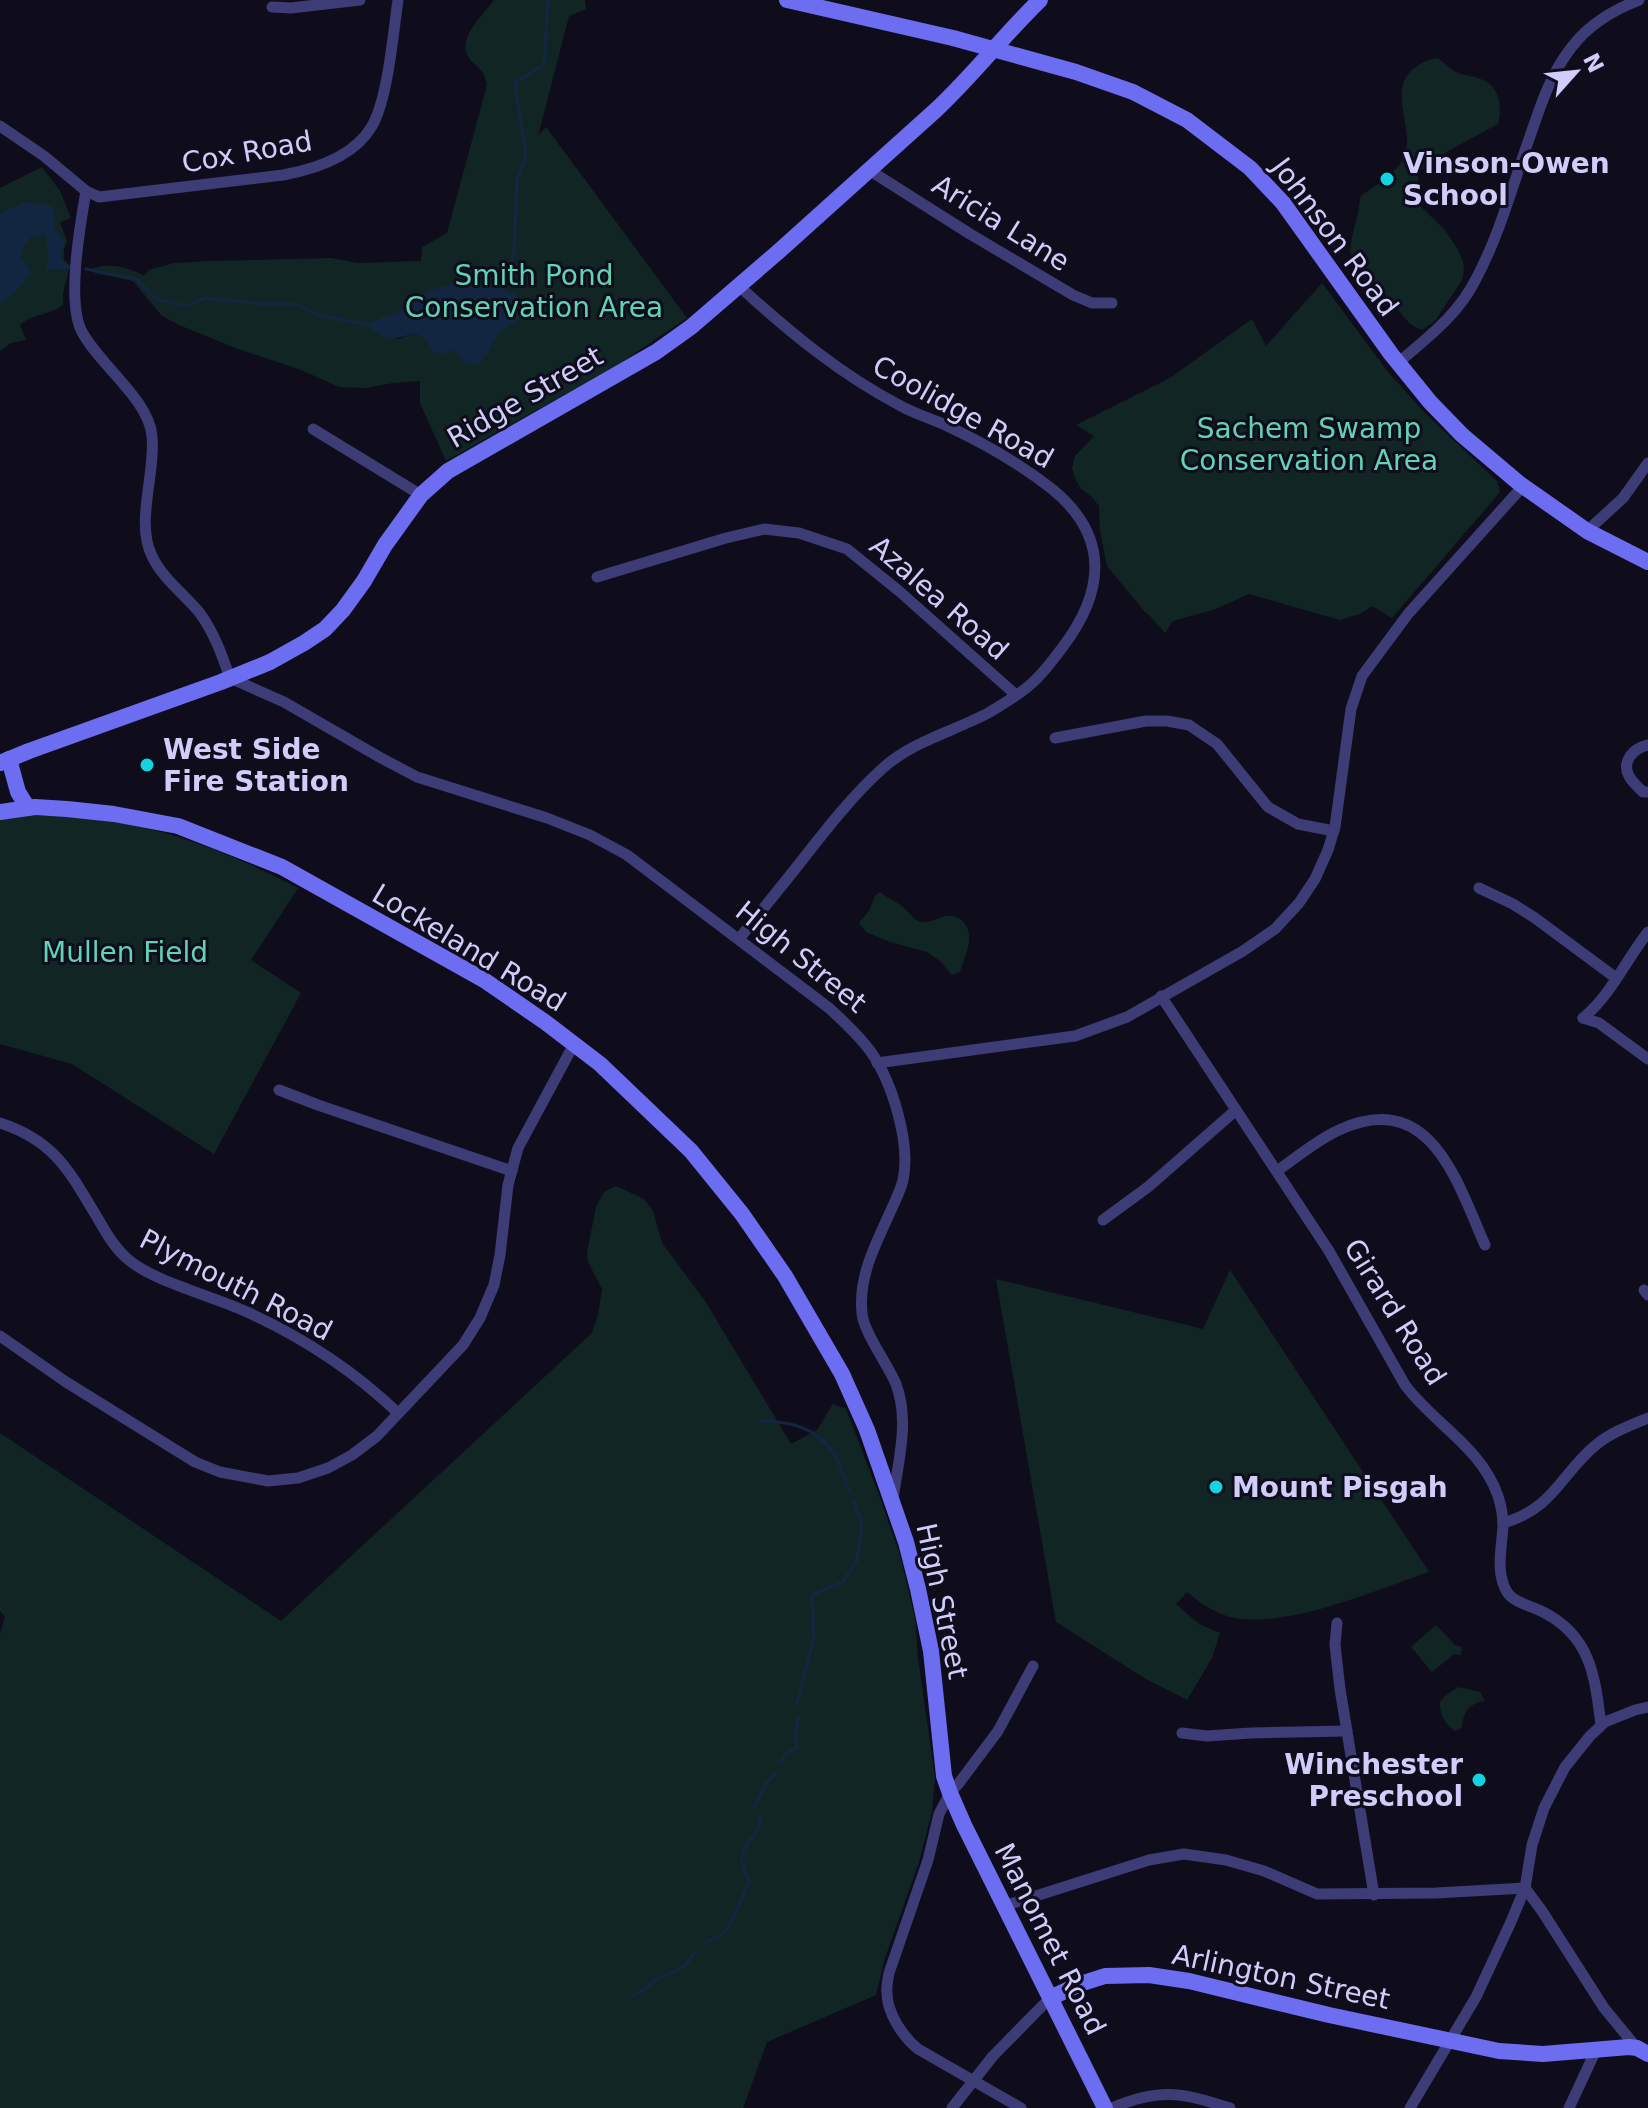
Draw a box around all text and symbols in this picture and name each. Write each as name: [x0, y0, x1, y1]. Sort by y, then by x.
north arrow: [1536, 32, 1616, 112]
text: N: [1578, 49, 1609, 77]
street label: Cox Road: [179, 124, 315, 180]
place label: Vinson-Owen School: [1403, 147, 1610, 212]
street label: Johnson Road: [1264, 150, 1405, 323]
street label: Aricia Lane: [926, 168, 1076, 278]
marker: Vinson-Owen School: [1378, 170, 1396, 188]
park label: Smith Pond Conservation Area: [405, 259, 663, 324]
street label: Ridge Street: [441, 339, 609, 455]
street label: Coolidge Road: [867, 349, 1059, 475]
park label: Sachem Swamp Conservation Area: [1180, 412, 1438, 477]
street label: Azalea Road: [863, 529, 1015, 667]
place label: West Side Fire Station: [163, 733, 349, 798]
marker: West Side Fire Station: [138, 756, 156, 774]
street label: Lockeland Road: [366, 877, 572, 1019]
street label: High Street: [729, 894, 873, 1020]
park label: Mullen Field: [42, 936, 208, 969]
street label: Plymouth Road: [134, 1222, 338, 1348]
street label: Girard Road: [1337, 1233, 1453, 1391]
place label: Mount Pisgah: [1232, 1471, 1448, 1504]
marker: Mount Pisgah: [1207, 1478, 1225, 1496]
street label: High Street: [909, 1520, 975, 1682]
place label: Winchester Preschool: [1284, 1748, 1463, 1813]
marker: Winchester Preschool: [1470, 1771, 1488, 1789]
street label: Manomet Road: [987, 1838, 1113, 2040]
street label: Arlington Street: [1169, 1938, 1393, 2016]

